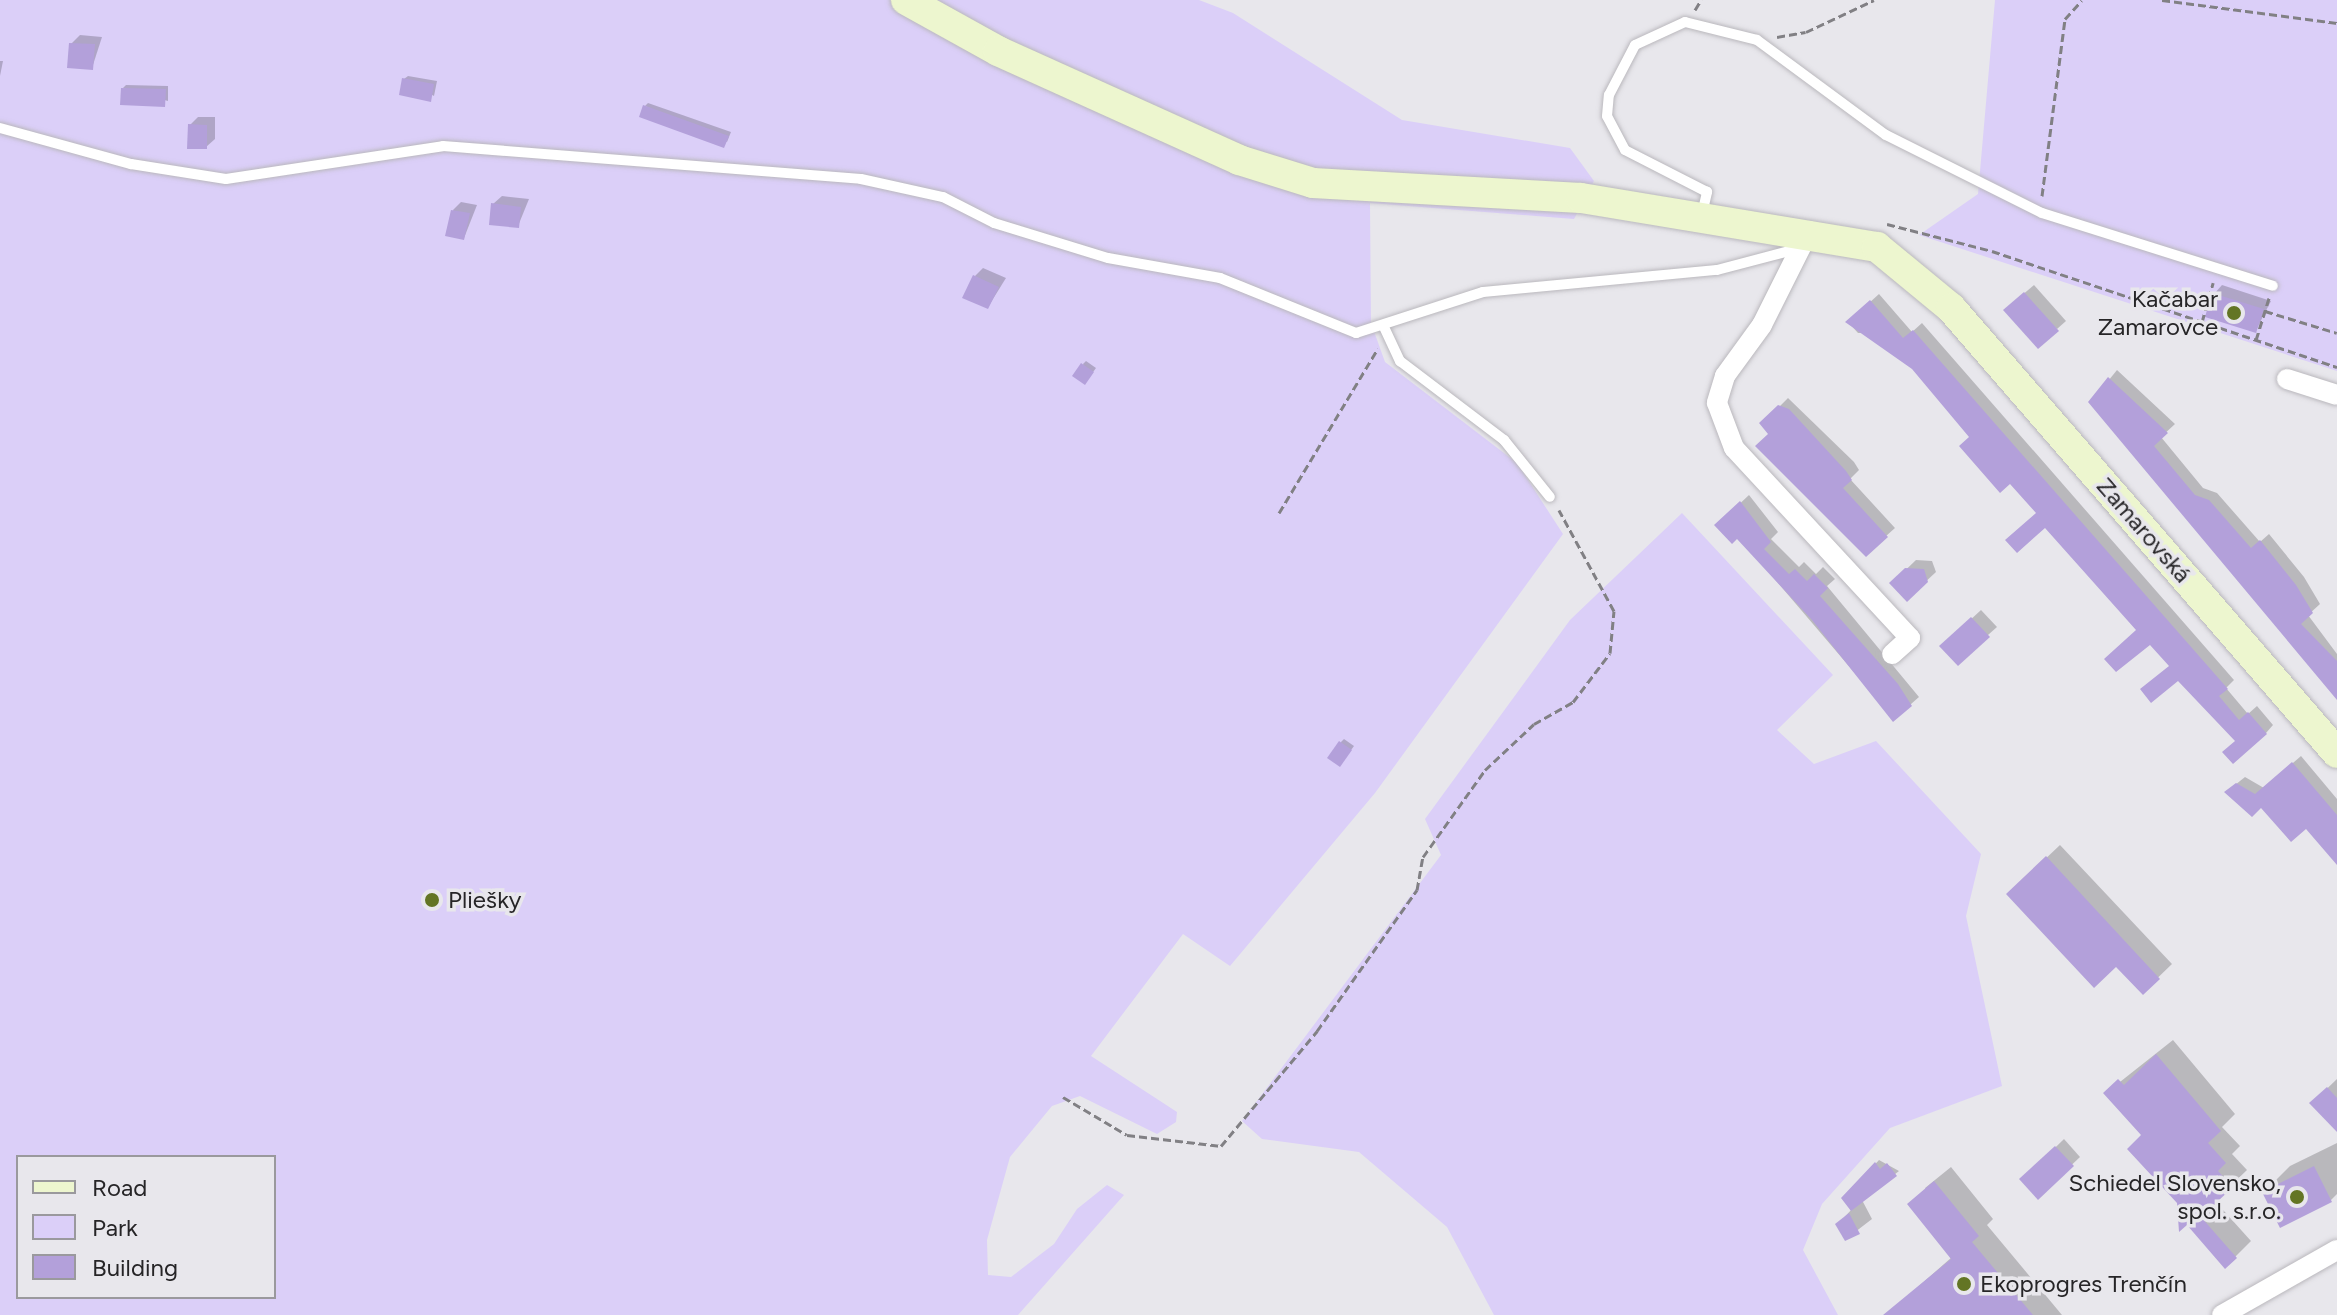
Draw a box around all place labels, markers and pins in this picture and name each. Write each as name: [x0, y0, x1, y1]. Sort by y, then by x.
place label: Kačabar Zamarovce: [2098, 285, 2218, 341]
marker: Kačabar Zamarovce: [2225, 304, 2243, 322]
place label: Pliešky: [448, 886, 521, 914]
marker: Pliešky: [423, 891, 441, 909]
place label: Schiedel Slovensko, spol. s.r.o.: [2069, 1169, 2281, 1225]
marker: Schiedel Slovensko, spol. s.r.o.: [2288, 1188, 2306, 1206]
place label: Ekoprogres Trenčín: [1980, 1270, 2187, 1298]
marker: Ekoprogres Trenčín: [1955, 1275, 1973, 1293]

